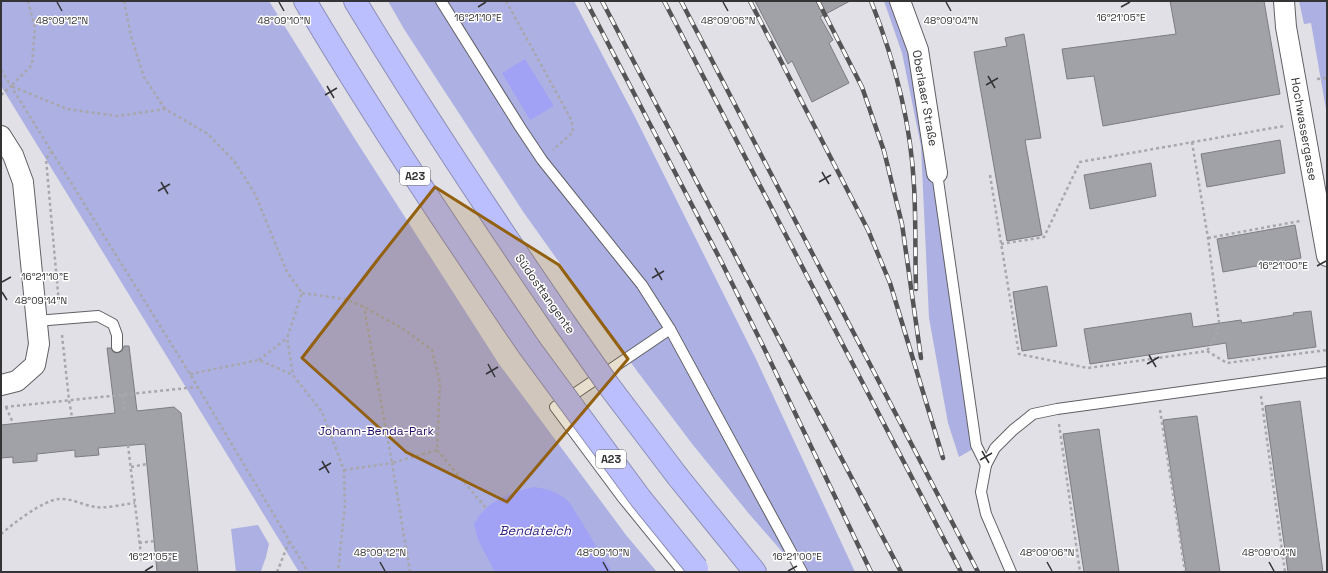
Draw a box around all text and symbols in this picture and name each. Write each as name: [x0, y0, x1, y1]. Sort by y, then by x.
text: 16°21'10"E: [454, 11, 502, 24]
text: 16°21'05"E: [1096, 11, 1146, 24]
text: 48°09'12"N: [36, 14, 88, 27]
text: 48°09'10"N: [258, 14, 310, 27]
text: 48°09'06"N: [701, 14, 755, 27]
text: 48°09'04"N: [924, 14, 978, 27]
street label: Oberlaaer Straße: [909, 49, 941, 147]
street label: Hochwassergasse: [1287, 76, 1321, 182]
road number: A23: [400, 167, 430, 185]
street label: Südosttangente: [511, 251, 579, 337]
text: 16°21'00"E: [1258, 259, 1308, 272]
text: 16°21'10"E: [21, 270, 69, 283]
text: 48°09'14"N: [15, 294, 67, 307]
park label: Johann-Benda-Park: [318, 423, 435, 439]
road number: A23: [596, 450, 626, 468]
water label: Bendateich: [499, 522, 572, 539]
text: 48°09'12"N: [354, 546, 406, 559]
text: 48°09'10"N: [577, 546, 629, 559]
text: 48°09'06"N: [1020, 546, 1074, 559]
text: 48°09'04"N: [1242, 546, 1296, 559]
text: 16°21'05"E: [128, 550, 178, 563]
text: 16°21'00"E: [772, 550, 822, 563]

